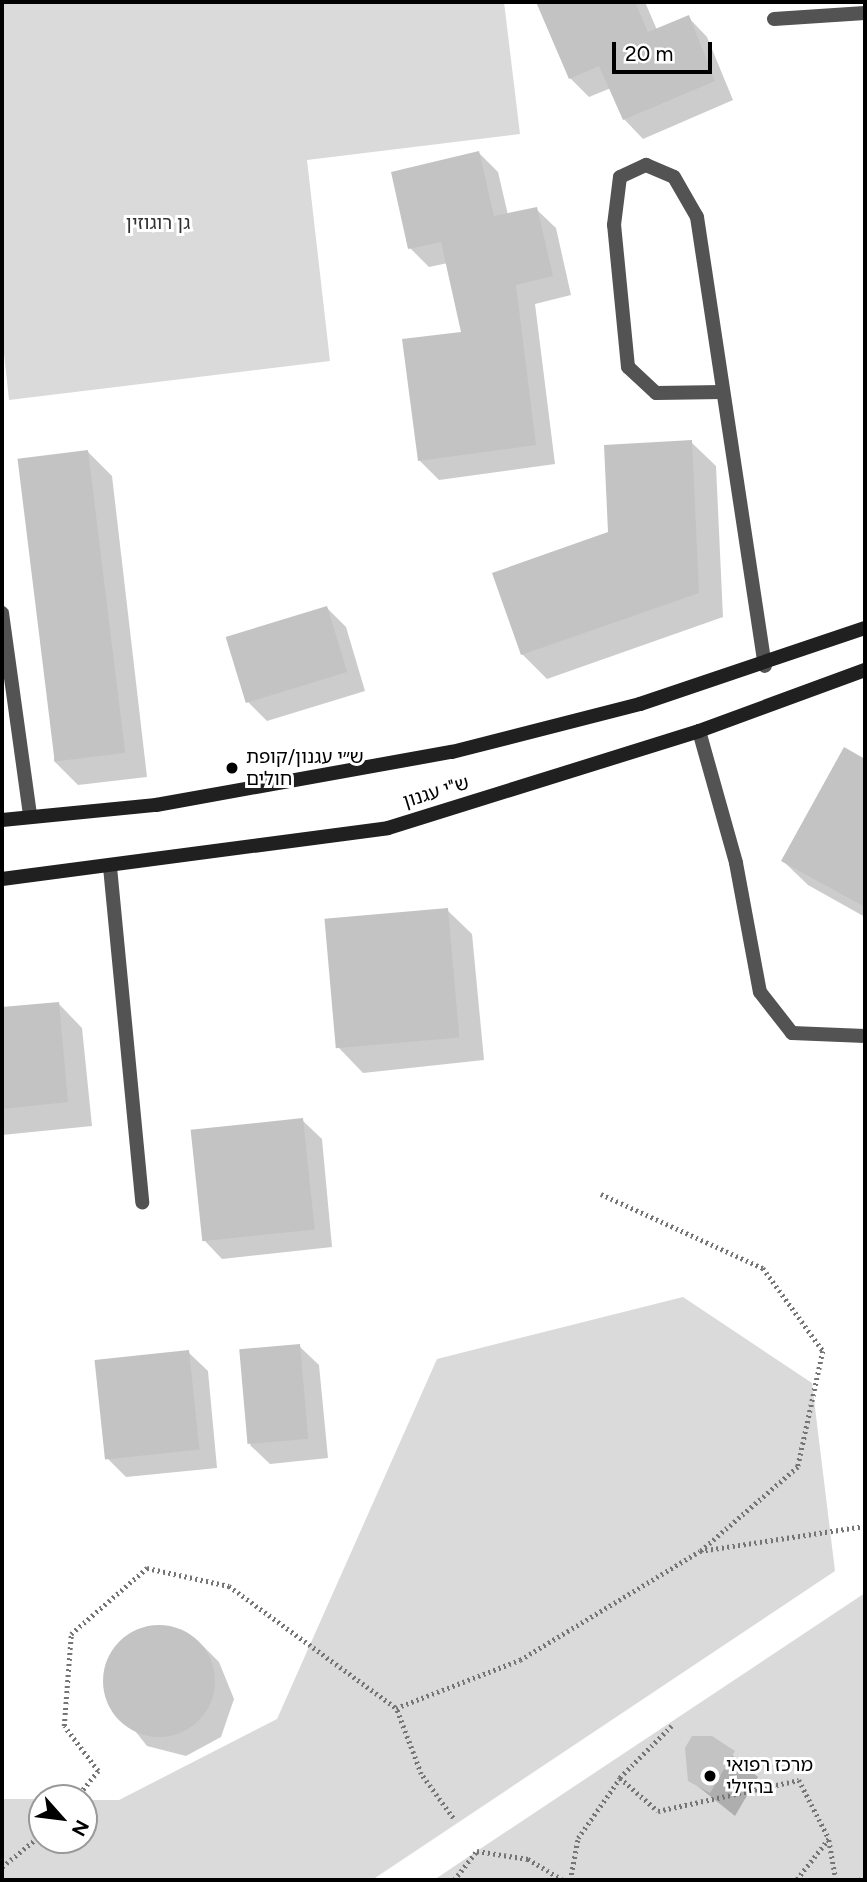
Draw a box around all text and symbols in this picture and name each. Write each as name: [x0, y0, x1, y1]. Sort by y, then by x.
scale bar: [615, 28, 715, 72]
text: 20 m: [625, 41, 673, 66]
park label: גן רוגוזין: [126, 212, 190, 234]
place label: ש״י עגנון/קופת חולים: [246, 746, 364, 790]
marker: ש״י עגנון/קופת חולים: [224, 760, 240, 776]
street label: ש"י עגנון: [400, 771, 472, 813]
place label: מרכז רפואי ברזילי: [726, 1754, 813, 1798]
marker: מרכז רפואי ברזילי: [700, 1766, 720, 1786]
north arrow: [28, 1784, 98, 1854]
text: N: [67, 1816, 94, 1840]

